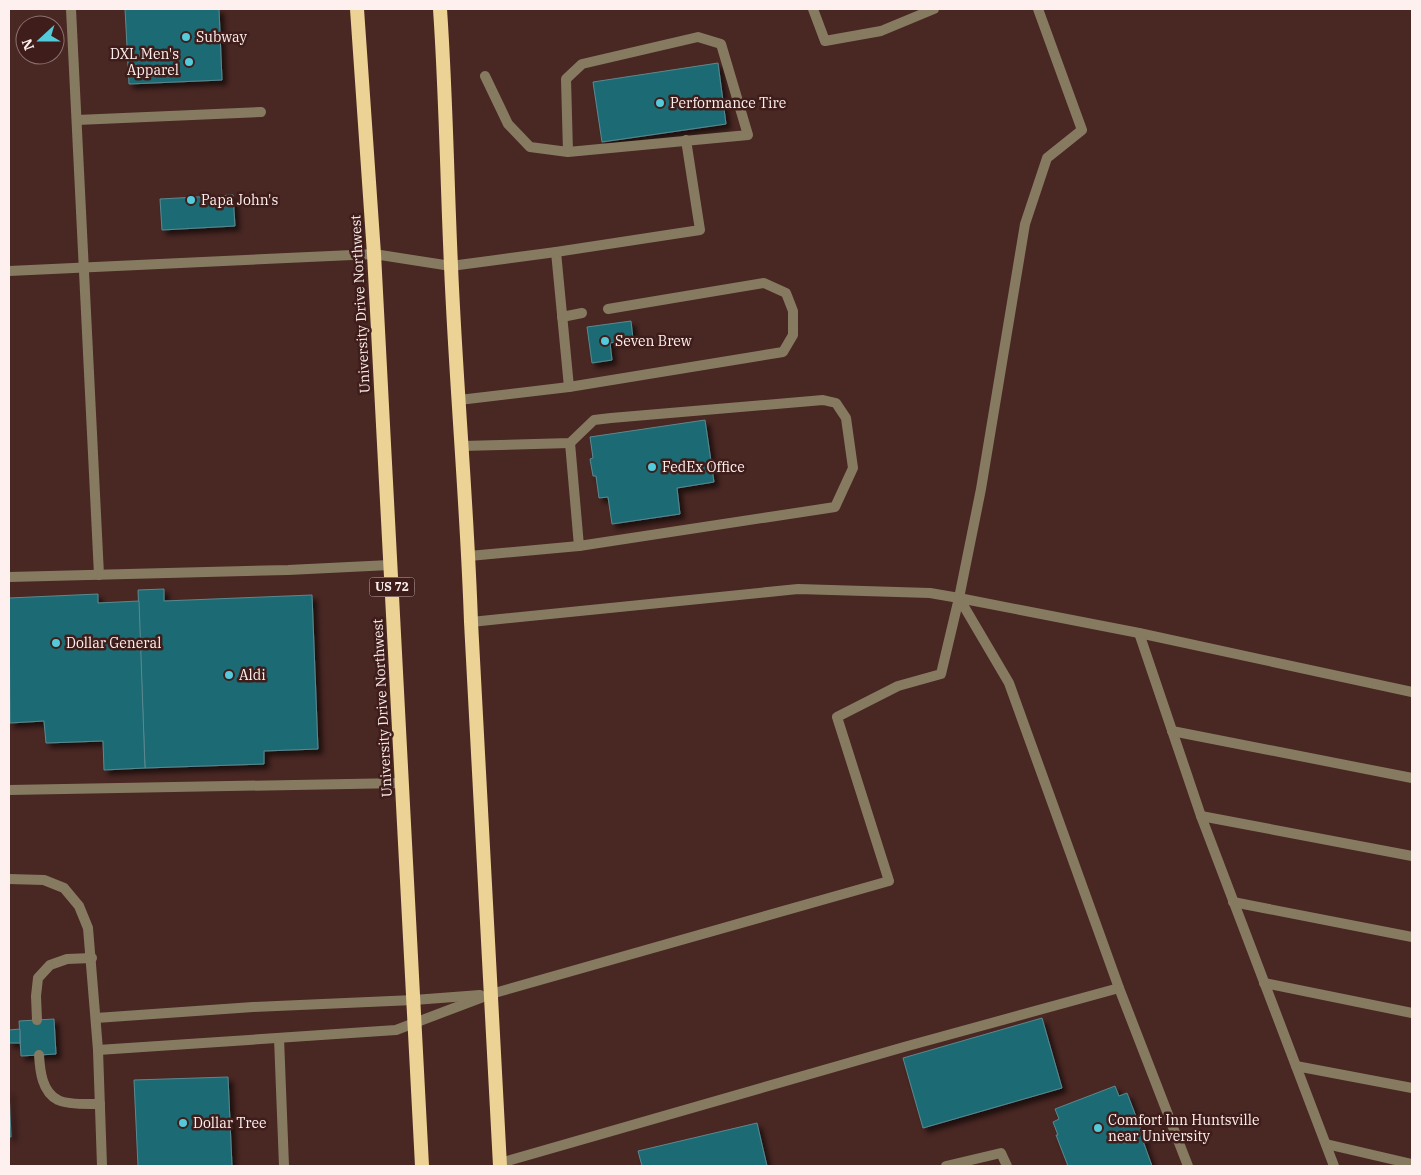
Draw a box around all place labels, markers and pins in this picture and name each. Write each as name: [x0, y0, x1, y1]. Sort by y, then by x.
place label: Subway: [196, 28, 247, 46]
marker: Subway: [180, 31, 192, 43]
place label: DXL Men's Apparel: [110, 45, 179, 79]
marker: DXL Men's Apparel: [183, 56, 195, 68]
place label: Performance Tire: [670, 94, 786, 112]
marker: Performance Tire: [654, 97, 666, 109]
place label: Papa John's: [201, 191, 278, 209]
marker: Papa John's: [185, 194, 197, 206]
place label: Seven Brew: [615, 332, 692, 350]
marker: Seven Brew: [599, 335, 611, 347]
place label: FedEx Office: [662, 458, 745, 476]
marker: FedEx Office: [646, 461, 658, 473]
place label: Dollar General: [66, 634, 161, 652]
marker: Dollar General: [50, 637, 62, 649]
place label: Aldi: [239, 666, 266, 684]
marker: Aldi: [223, 669, 235, 681]
place label: Comfort Inn Huntsville near University: [1108, 1111, 1259, 1145]
place label: Dollar Tree: [193, 1114, 266, 1132]
marker: Dollar Tree: [177, 1117, 189, 1129]
marker: Comfort Inn Huntsville near University: [1092, 1122, 1104, 1134]

